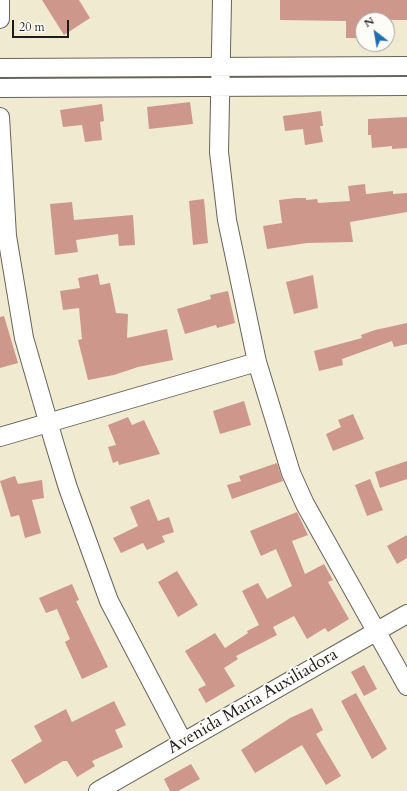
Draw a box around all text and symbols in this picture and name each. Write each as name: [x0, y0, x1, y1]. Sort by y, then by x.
scale bar: [14, 12, 71, 38]
north arrow: [355, 12, 395, 52]
text: N: [361, 13, 377, 31]
text: 20 m: [19, 19, 45, 35]
street label: Avenida Maria Auxiliadora: [164, 645, 342, 759]

